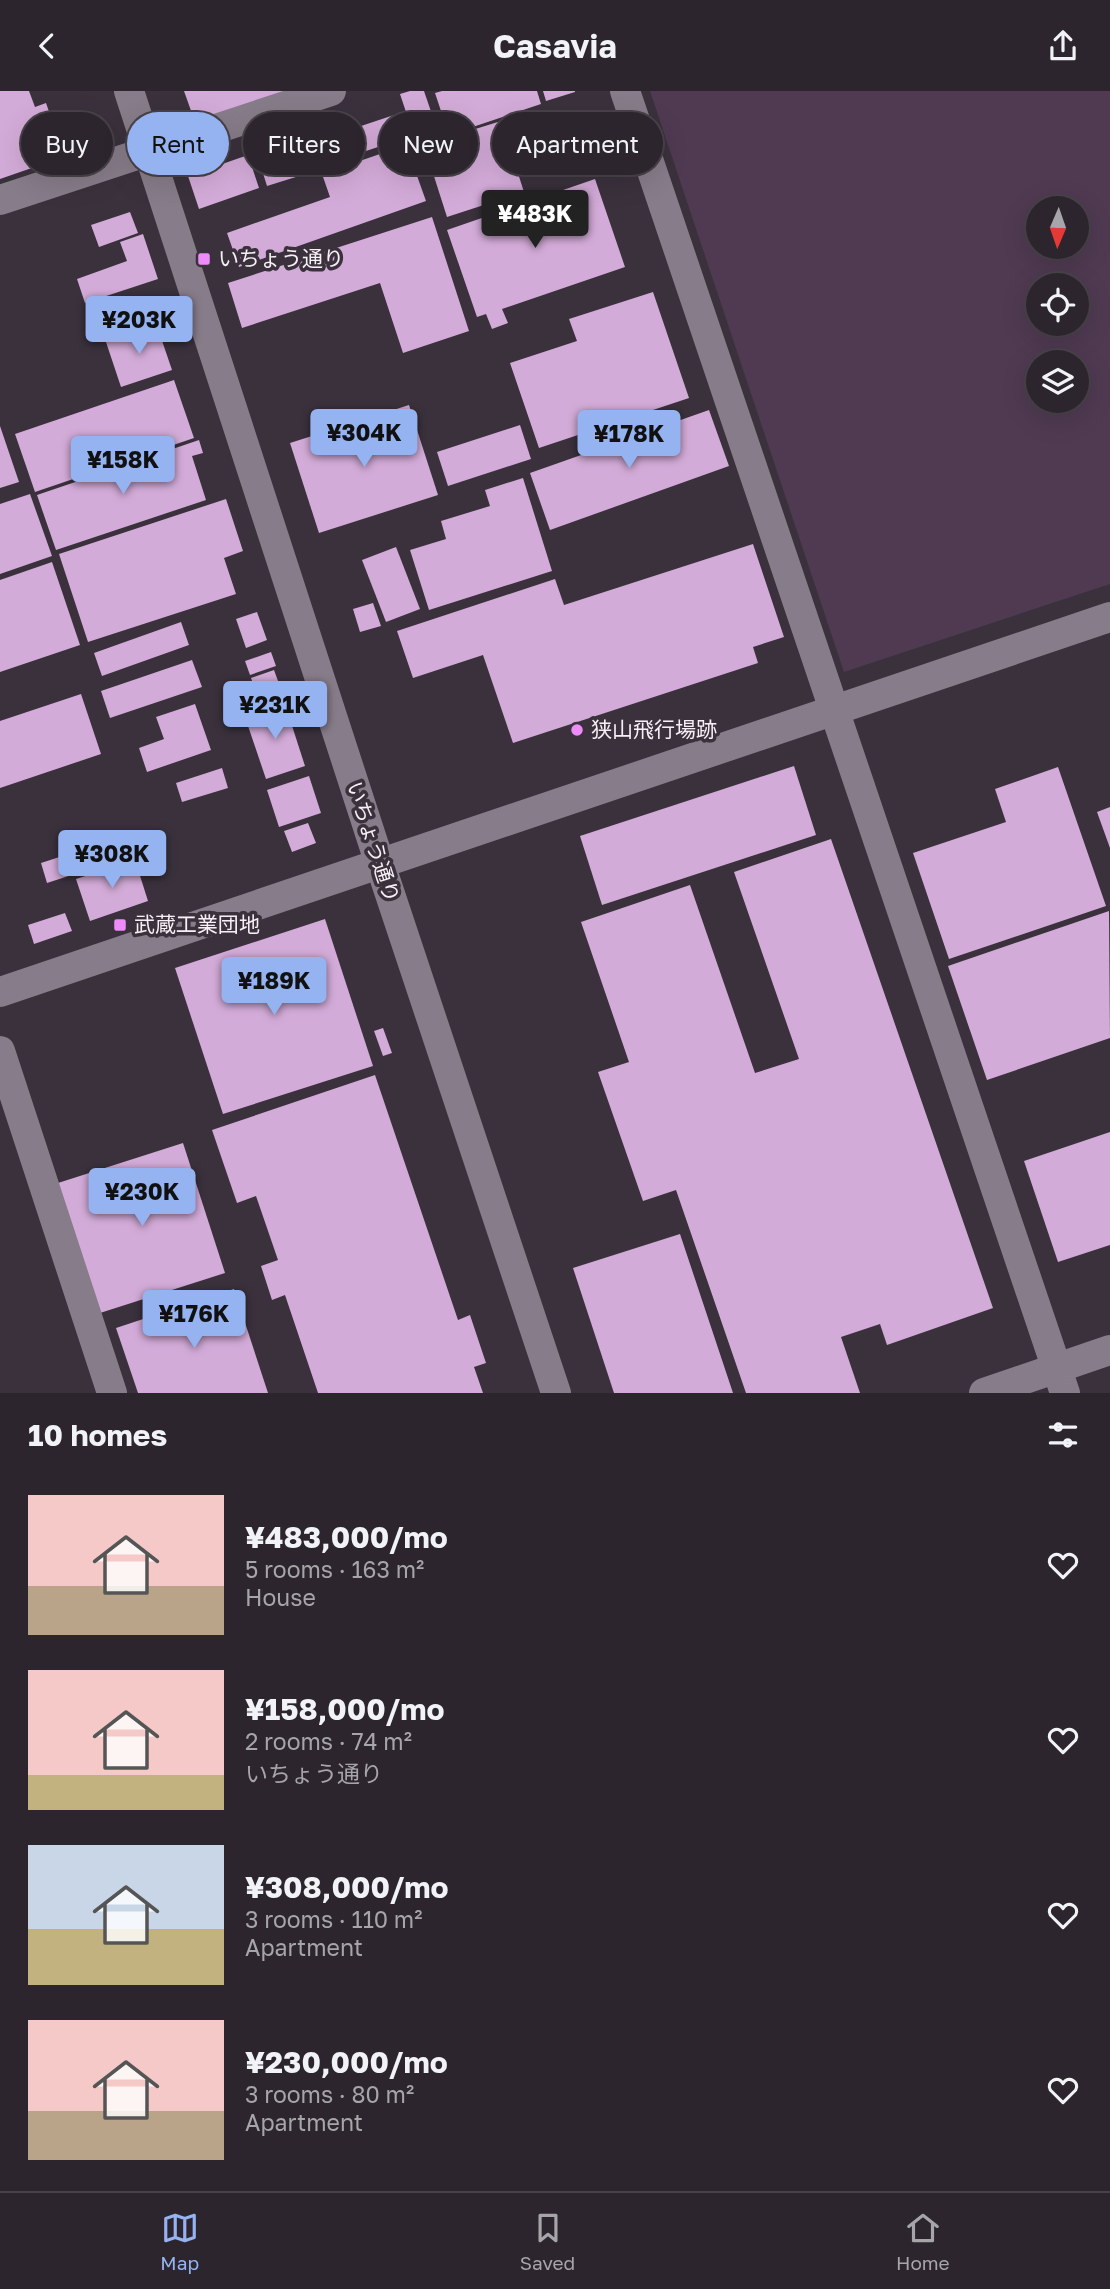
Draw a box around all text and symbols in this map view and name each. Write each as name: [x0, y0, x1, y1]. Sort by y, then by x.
icon: back: [28, 27, 66, 65]
text: Casavia: [493, 27, 617, 65]
icon: share: [1044, 27, 1082, 65]
chip: Buy: [21, 112, 113, 175]
chip: Rent: [127, 112, 229, 175]
chip: Filters: [243, 112, 365, 175]
chip: New: [379, 112, 478, 175]
chip: Apartment: [492, 112, 663, 175]
pin: ¥483K: [486, 191, 584, 250]
north arrow: [1026, 196, 1088, 259]
map controls: [1026, 196, 1089, 413]
text: ¥483K: [498, 199, 572, 227]
place label: いちょう通り: [218, 245, 344, 271]
marker: いちょう通り: [196, 251, 212, 267]
button: locate: [1026, 273, 1089, 336]
pin: ¥203K: [90, 296, 188, 356]
text: ¥203K: [102, 305, 176, 333]
button: layers: [1026, 350, 1089, 413]
pin: ¥304K: [315, 409, 413, 469]
pin: ¥178K: [580, 411, 678, 470]
text: ¥304K: [326, 418, 402, 446]
text: ¥178K: [594, 419, 664, 447]
pin: ¥158K: [74, 437, 172, 496]
text: ¥158K: [87, 445, 159, 473]
pin: ¥231K: [226, 681, 324, 741]
text: ¥231K: [239, 690, 311, 718]
place label: 狭山飛行場跡: [591, 716, 717, 742]
marker: 狭山飛行場跡: [569, 722, 585, 738]
street label: いちょう通り: [342, 778, 406, 906]
pin: ¥308K: [63, 831, 161, 890]
text: ¥308K: [74, 839, 150, 867]
place label: 武蔵工業団地: [134, 911, 260, 937]
marker: 武蔵工業団地: [112, 917, 128, 933]
pin: ¥189K: [225, 957, 323, 1017]
text: ¥189K: [237, 966, 311, 994]
pin: ¥230K: [93, 1169, 191, 1228]
text: ¥230K: [105, 1177, 179, 1205]
pin: ¥176K: [145, 1291, 243, 1350]
text: ¥176K: [159, 1299, 229, 1327]
icon: filters: [1044, 1416, 1082, 1454]
text: 10 homes: [28, 1417, 167, 1453]
text: ¥483,000/mo: [245, 1519, 448, 1555]
icon: home: [84, 1523, 168, 1607]
icon: heart: [1044, 1546, 1082, 1584]
text: 5 rooms · 163 m²: [245, 1555, 424, 1583]
text: House: [245, 1583, 316, 1611]
text: ¥158,000/mo: [245, 1691, 445, 1727]
icon: home: [84, 1698, 168, 1782]
icon: heart: [1044, 1721, 1082, 1759]
text: 2 rooms · 74 m²: [245, 1727, 412, 1755]
text: いちょう通り: [245, 1759, 383, 1787]
text: ¥308,000/mo: [245, 1869, 449, 1905]
icon: home: [84, 1873, 168, 1957]
icon: heart: [1044, 1896, 1082, 1934]
text: 3 rooms · 110 m²: [245, 1905, 422, 1933]
text: Apartment: [245, 1933, 363, 1961]
text: ¥230,000/mo: [245, 2044, 448, 2080]
icon: home: [84, 2048, 168, 2132]
icon: heart: [1044, 2071, 1082, 2109]
text: 3 rooms · 80 m²: [245, 2080, 414, 2108]
text: Apartment: [245, 2108, 363, 2136]
tab: Map: [160, 2209, 199, 2274]
tab: Saved: [520, 2209, 575, 2274]
tab: Home: [896, 2209, 950, 2274]

